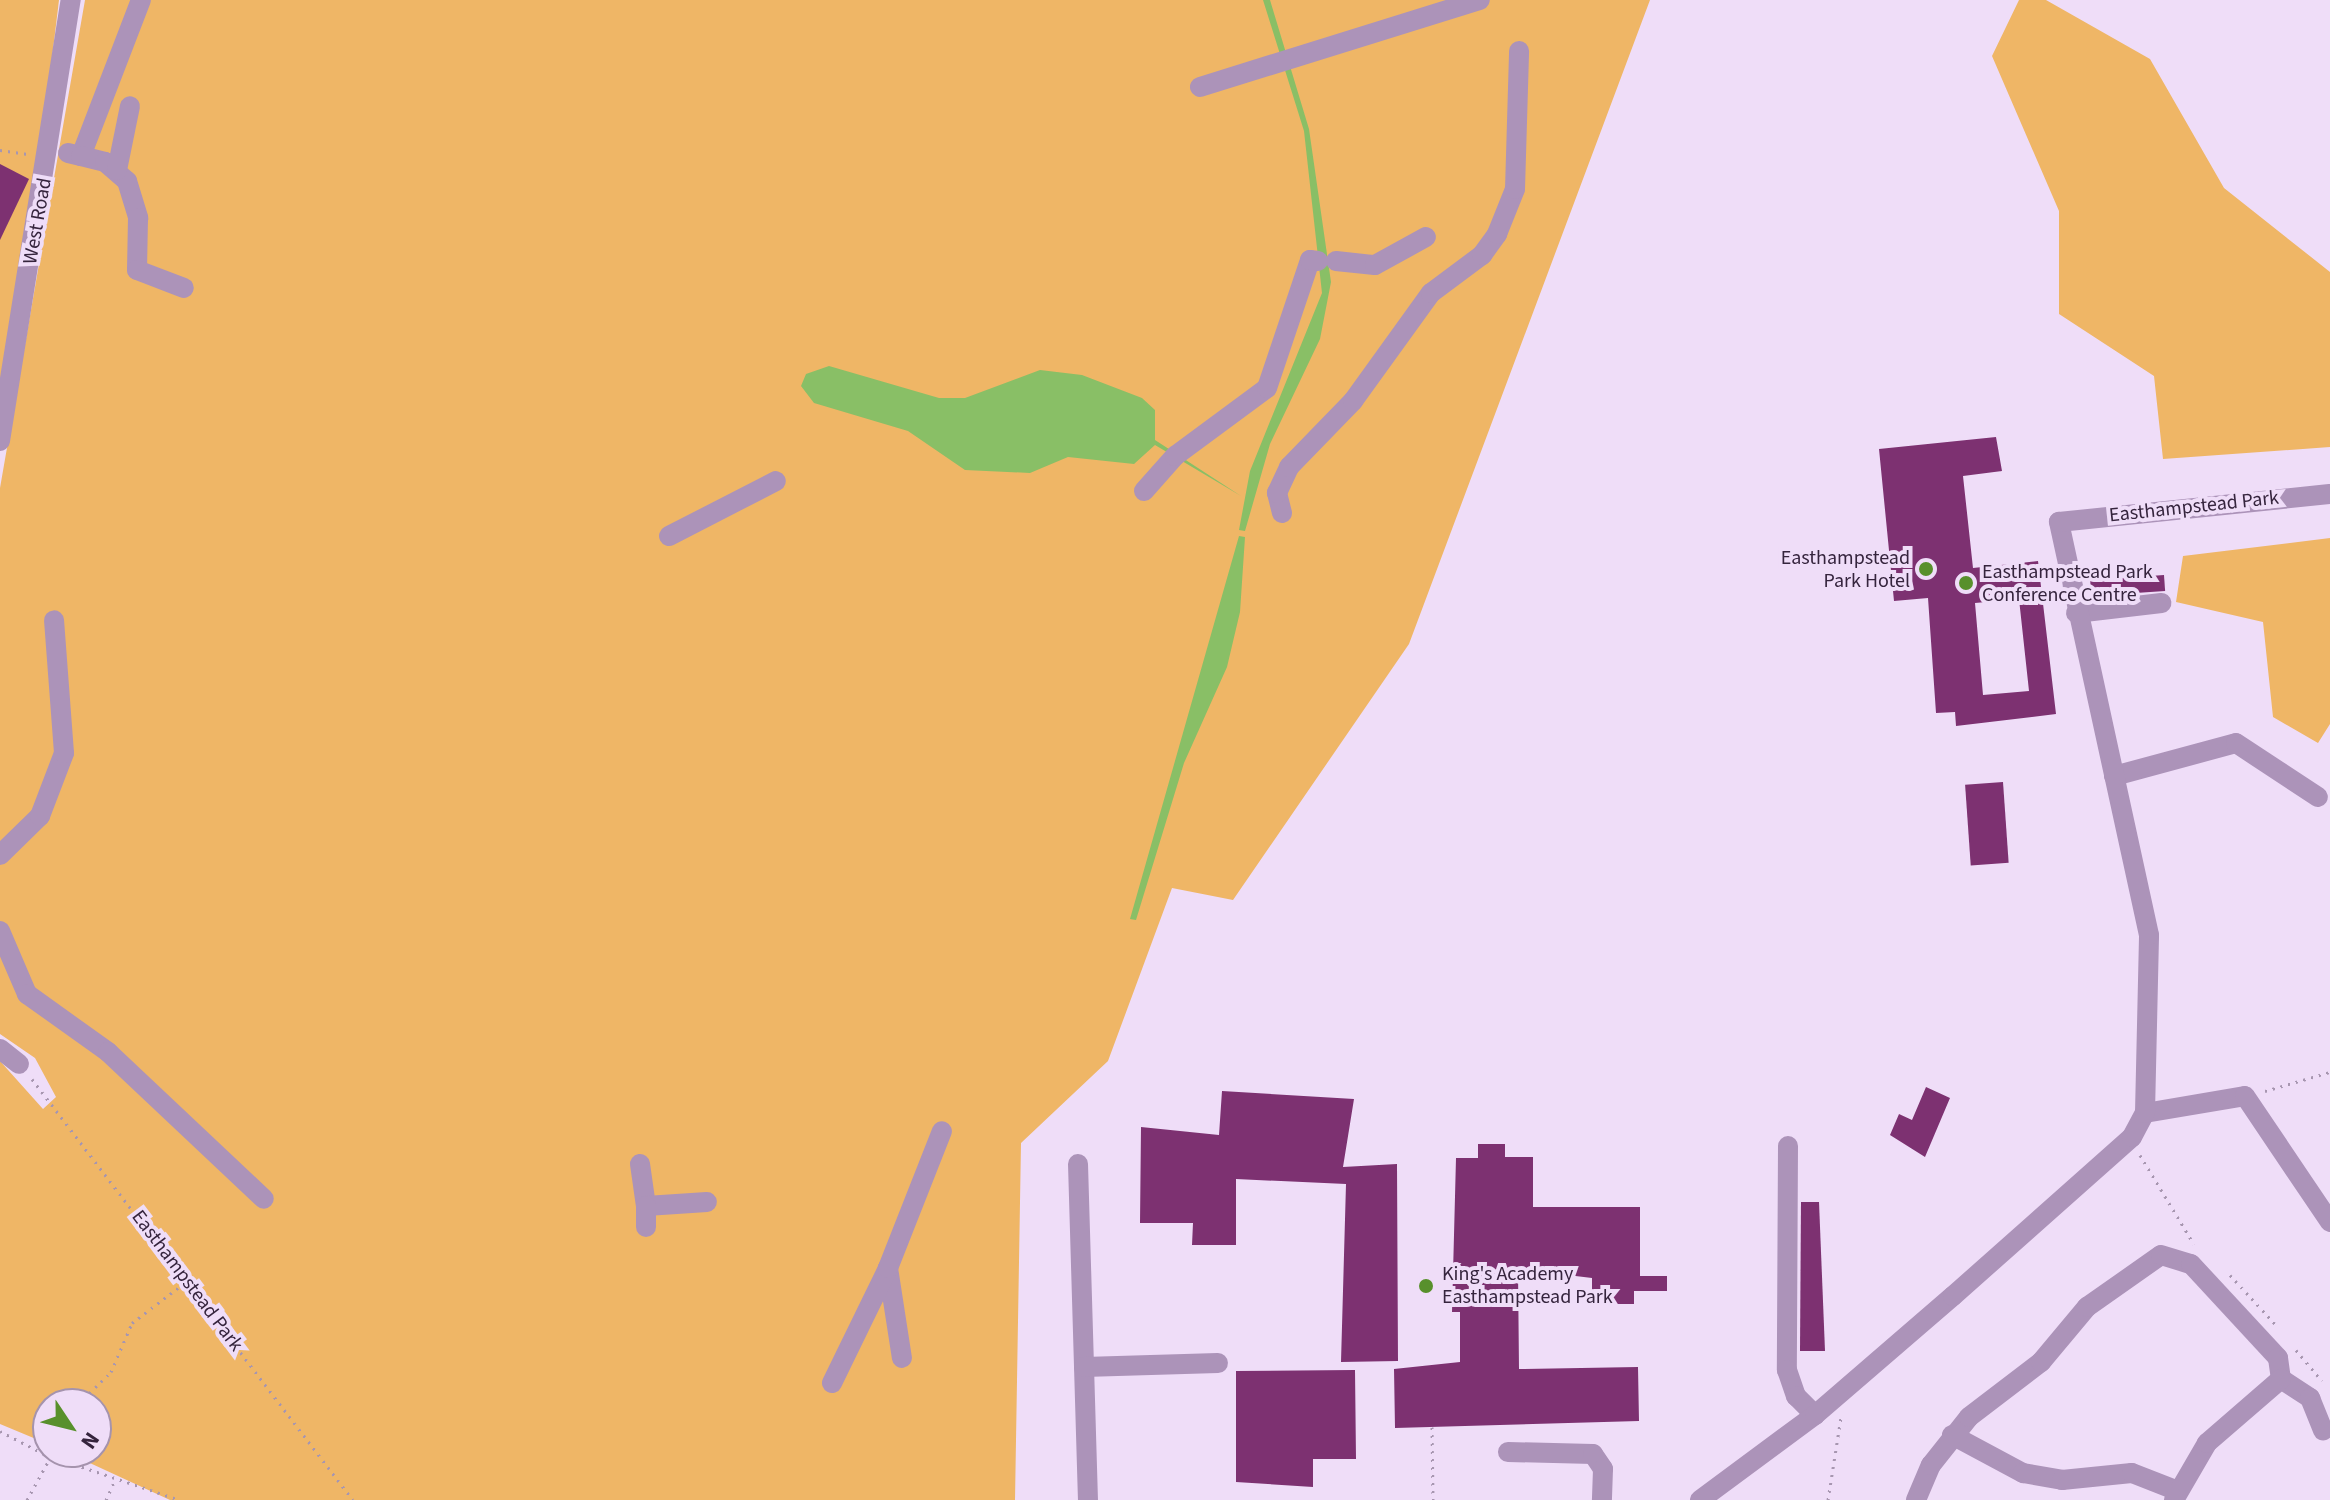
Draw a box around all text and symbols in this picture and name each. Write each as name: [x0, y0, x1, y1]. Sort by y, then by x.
street label: West Road: [19, 176, 57, 266]
street label: Easthampstead Park: [2108, 486, 2280, 528]
place label: Easthampstead Park Hotel: [1781, 546, 1910, 593]
marker: Easthampstead Park Hotel: [1917, 560, 1935, 578]
place label: Easthampstead Park Conference Centre: [1982, 560, 2153, 607]
marker: Easthampstead Park Conference Centre: [1957, 574, 1975, 592]
street label: Easthampstead Park: [126, 1206, 248, 1356]
place label: King's Academy Easthampstead Park: [1442, 1262, 1613, 1309]
marker: King's Academy Easthampstead Park: [1417, 1277, 1435, 1295]
north arrow: [32, 1388, 112, 1468]
text: N: [73, 1425, 107, 1456]

